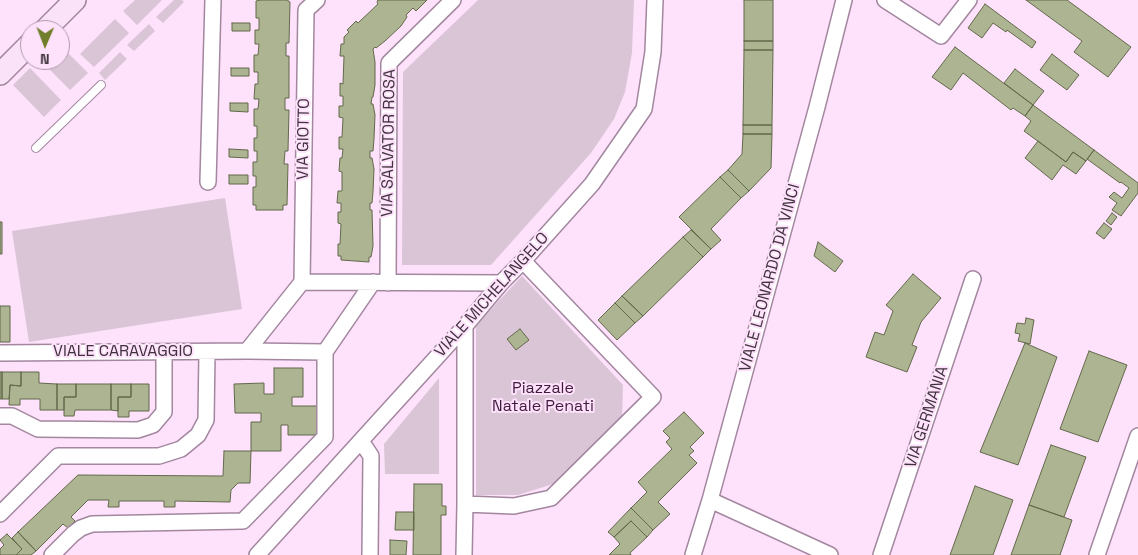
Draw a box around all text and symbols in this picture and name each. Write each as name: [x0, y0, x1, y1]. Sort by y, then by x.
north arrow: [20, 20, 70, 70]
text: N: [40, 50, 50, 68]
street label: VIA SALVATOR ROSA: [378, 69, 400, 217]
street label: VIA GIOTTO: [294, 98, 314, 180]
street label: VIALE LEONARDO DA VINCI: [736, 182, 804, 374]
street label: VIALE MICHELANGELO: [431, 229, 553, 361]
street label: VIALE CARAVAGGIO: [53, 342, 193, 362]
street label: VIA GERMANIA: [901, 364, 953, 470]
park label: Piazzale Natale Penati: [492, 379, 594, 417]

